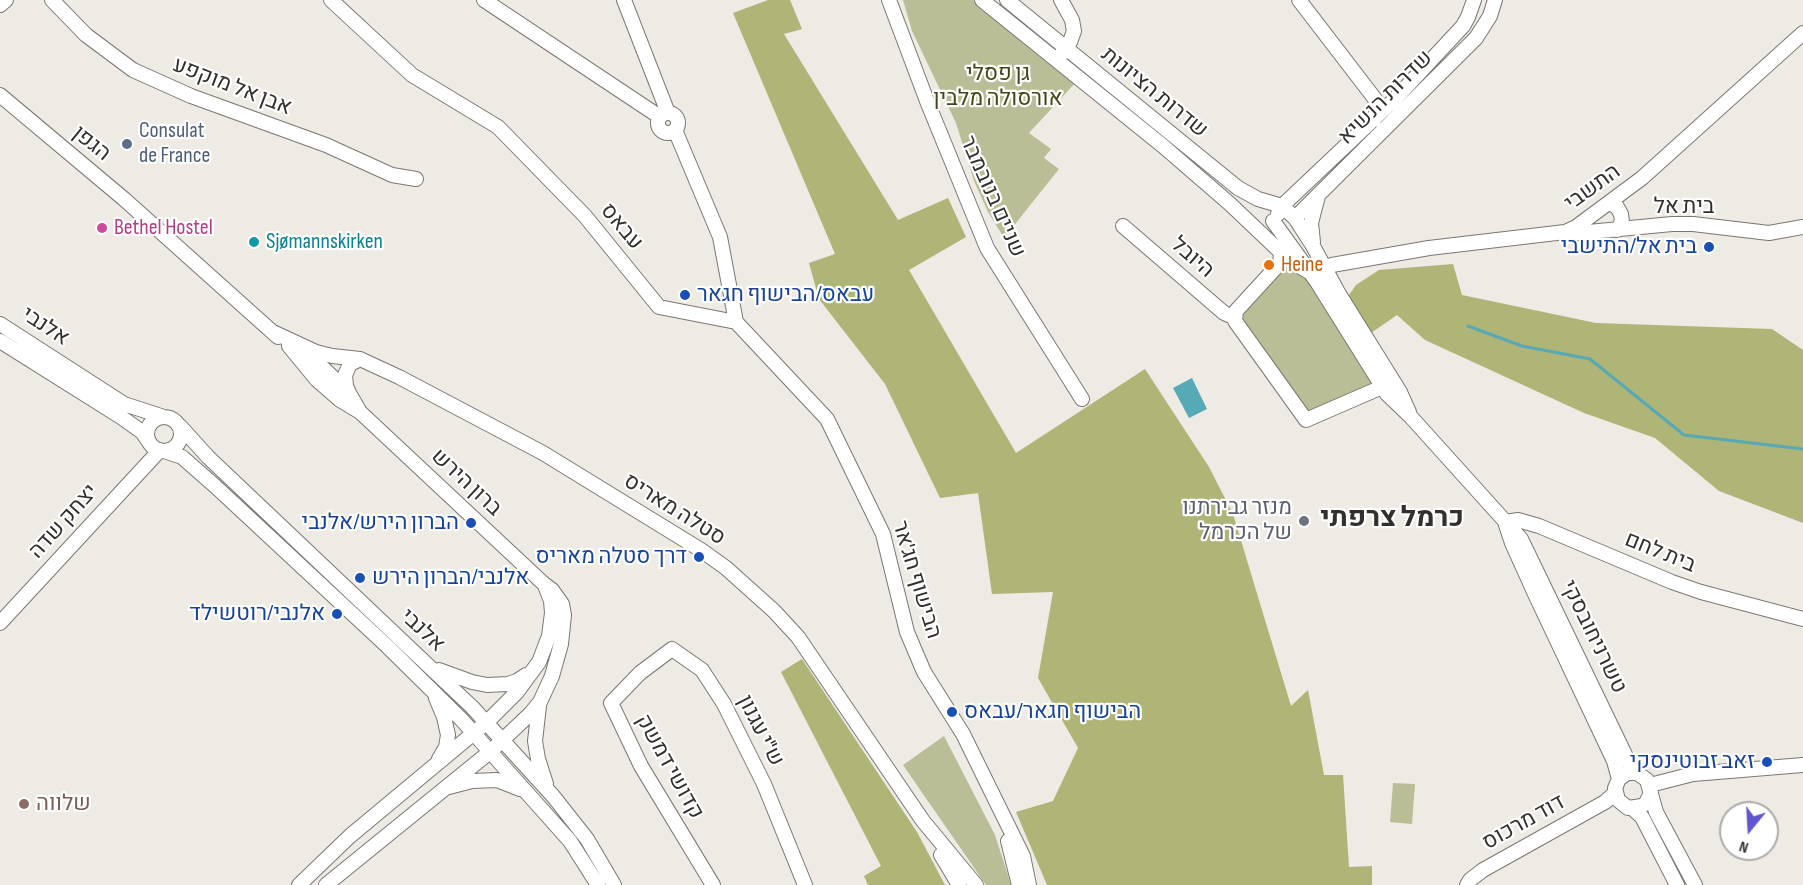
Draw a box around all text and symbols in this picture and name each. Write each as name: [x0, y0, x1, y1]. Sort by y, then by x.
street label: שדרות הציונות: [1095, 42, 1213, 144]
street label: שדרות הנשיא: [1333, 45, 1439, 151]
street label: אבן אל מוקפע: [169, 52, 295, 122]
park label: גן פסלי אורסולה מלבין: [933, 61, 1063, 112]
place label: Consulat de France: [139, 118, 210, 170]
street label: הגפן: [67, 121, 115, 167]
street label: שניים בנובמבר: [953, 132, 1031, 262]
marker: Consulat de France: [120, 137, 134, 151]
street label: התשבי: [1560, 159, 1626, 217]
street label: בית אל: [1654, 194, 1714, 220]
street label: עבאס: [594, 198, 648, 256]
place label: Bethel Hostel: [114, 215, 213, 241]
marker: Bethel Hostel: [95, 221, 109, 235]
place label: Sjømannskirken: [266, 229, 383, 255]
street label: היובל: [1165, 232, 1219, 284]
place label: בית אל/התישבי: [1561, 234, 1697, 260]
marker: Sjømannskirken: [247, 235, 261, 249]
marker: בית אל/התישבי: [1702, 240, 1716, 254]
place label: Heine: [1281, 252, 1323, 278]
marker: Heine: [1262, 258, 1276, 272]
place label: עבאס/הבישוף חגאר: [697, 282, 874, 308]
marker: עבאס/הבישוף חגאר: [678, 288, 692, 302]
street label: אלנבי: [16, 302, 74, 352]
street label: ברון הירש: [425, 444, 507, 522]
street label: סטלה מאריס: [618, 468, 730, 552]
street label: יצחק שדה: [24, 479, 104, 565]
place label: מנזר גבירתנו של הכרמל: [1182, 495, 1292, 546]
district label: כרמל צרפתי: [1320, 502, 1464, 536]
place label: הברון הירש/אלנבי: [302, 510, 459, 536]
marker: מנזר גבירתנו של הכרמל: [1297, 514, 1311, 528]
marker: הברון הירש/אלנבי: [464, 516, 478, 530]
street label: הבישוף חג'אר: [886, 518, 946, 642]
street label: בית לחם: [1621, 527, 1699, 579]
place label: דרך סטלה מאריס: [536, 544, 687, 570]
marker: דרך סטלה מאריס: [692, 550, 706, 564]
place label: אלנבי/הברון הירש: [372, 565, 529, 591]
marker: אלנבי/הברון הירש: [353, 571, 367, 585]
street label: טשרניחובסקי: [1554, 576, 1632, 698]
place label: אלנבי/רוטשילד: [189, 601, 325, 627]
street label: אלנבי: [394, 604, 450, 658]
marker: אלנבי/רוטשילד: [330, 607, 344, 621]
street label: ש"י עגנון: [731, 691, 789, 771]
place label: הבישוף חגאר/עבאס: [964, 699, 1141, 725]
marker: הבישוף חגאר/עבאס: [945, 705, 959, 719]
street label: קדושי דמשק: [629, 710, 709, 824]
place label: זאב זבוטינסקי: [1630, 749, 1755, 775]
marker: זאב זבוטינסקי: [1760, 755, 1774, 769]
street label: דוד מרכוס: [1478, 790, 1570, 856]
place label: שלווה: [36, 791, 91, 817]
marker: שלווה: [17, 797, 31, 811]
north arrow: [1719, 801, 1779, 861]
text: N: [1737, 836, 1751, 857]

